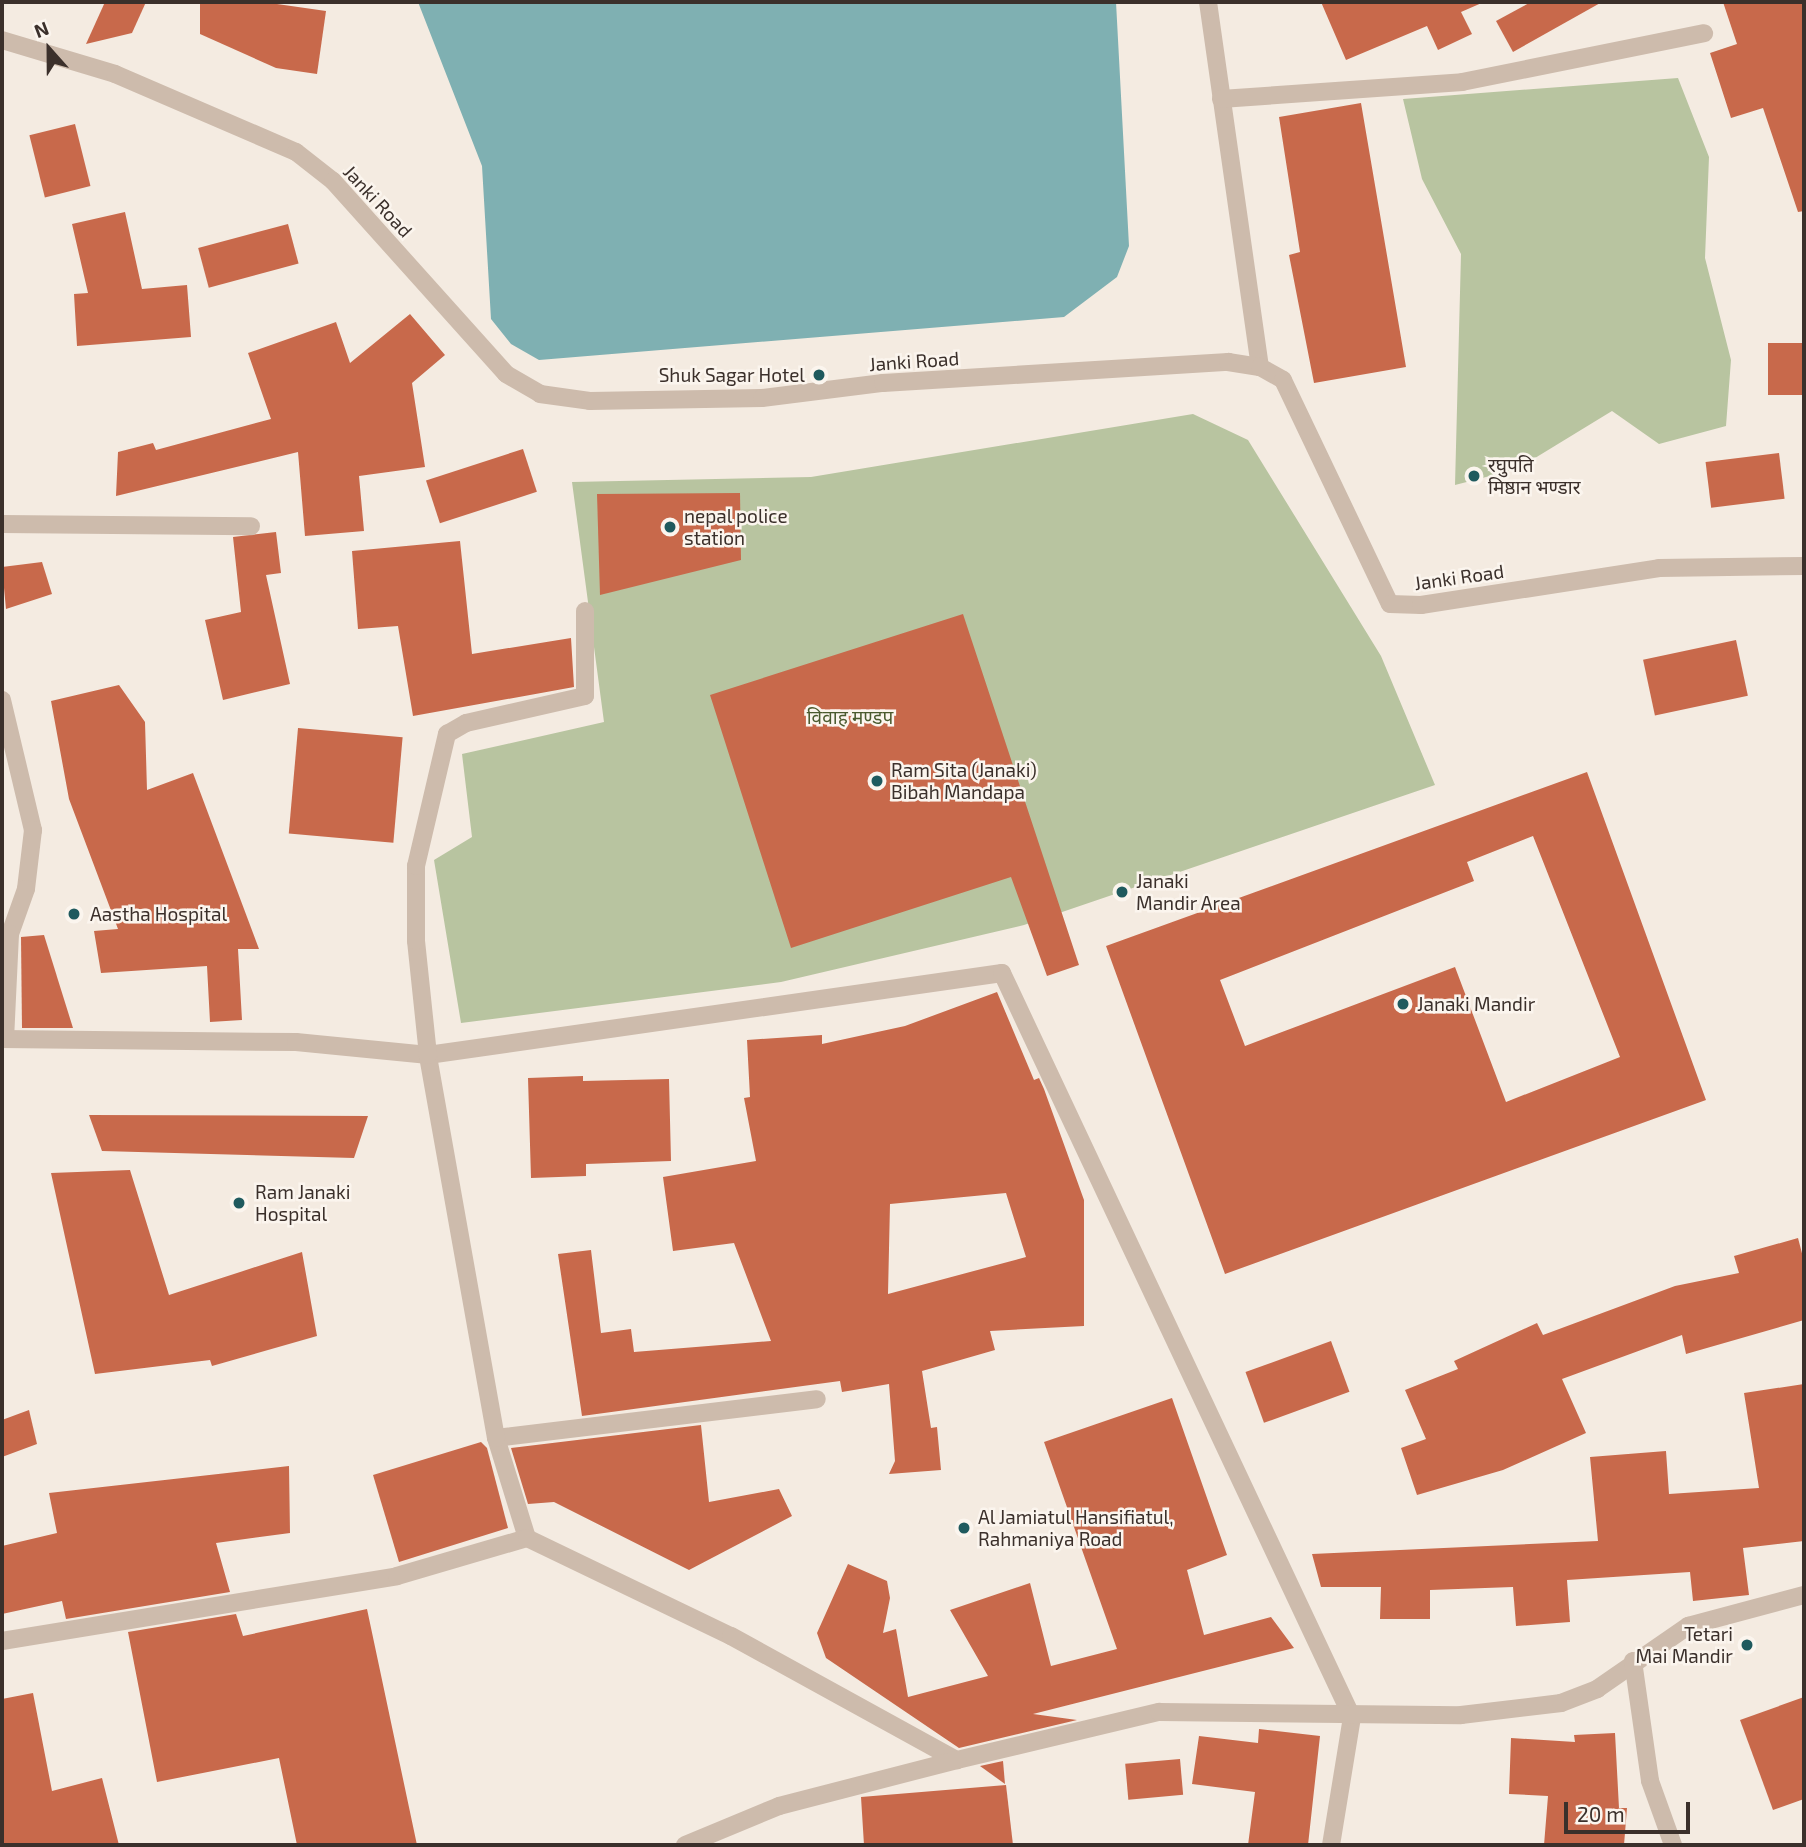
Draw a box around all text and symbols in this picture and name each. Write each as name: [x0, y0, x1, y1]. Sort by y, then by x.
north arrow: [14, 14, 84, 84]
text: N: [31, 16, 52, 42]
street label: Janki Road: [339, 160, 417, 242]
street label: Janki Road: [868, 346, 960, 376]
place label: Shuk Sagar Hotel: [658, 364, 805, 386]
marker: Shuk Sagar Hotel: [811, 367, 827, 383]
place label: रघुपति मिष्ठान भण्डार: [1488, 454, 1580, 498]
marker: रघुपति मिष्ठान भण्डार: [1466, 468, 1482, 484]
place label: nepal police station: [684, 505, 788, 549]
marker: nepal police station: [662, 519, 678, 535]
street label: Janki Road: [1413, 559, 1505, 595]
park label: विवाह मण्डप: [807, 706, 893, 728]
place label: Ram Sita (Janaki) Bibah Mandapa: [891, 759, 1037, 803]
marker: Ram Sita (Janaki) Bibah Mandapa: [869, 773, 885, 789]
place label: Janaki Mandir Area: [1136, 870, 1241, 914]
marker: Janaki Mandir Area: [1114, 884, 1130, 900]
place label: Aastha Hospital: [90, 903, 227, 925]
marker: Aastha Hospital: [64, 904, 84, 924]
place label: Janaki Mandir: [1417, 993, 1535, 1015]
marker: Janaki Mandir: [1395, 996, 1411, 1012]
place label: Ram Janaki Hospital: [255, 1181, 351, 1225]
marker: Ram Janaki Hospital: [229, 1193, 249, 1213]
place label: Al Jamiatul Hansifiatul, Rahmaniya Road: [978, 1506, 1175, 1550]
marker: Al Jamiatul Hansifiatul, Rahmaniya Road: [956, 1520, 972, 1536]
place label: Tetari Mai Mandir: [1636, 1623, 1733, 1667]
marker: Tetari Mai Mandir: [1739, 1637, 1755, 1653]
scale bar: [1568, 1787, 1694, 1831]
text: 20 m: [1577, 1801, 1625, 1826]

